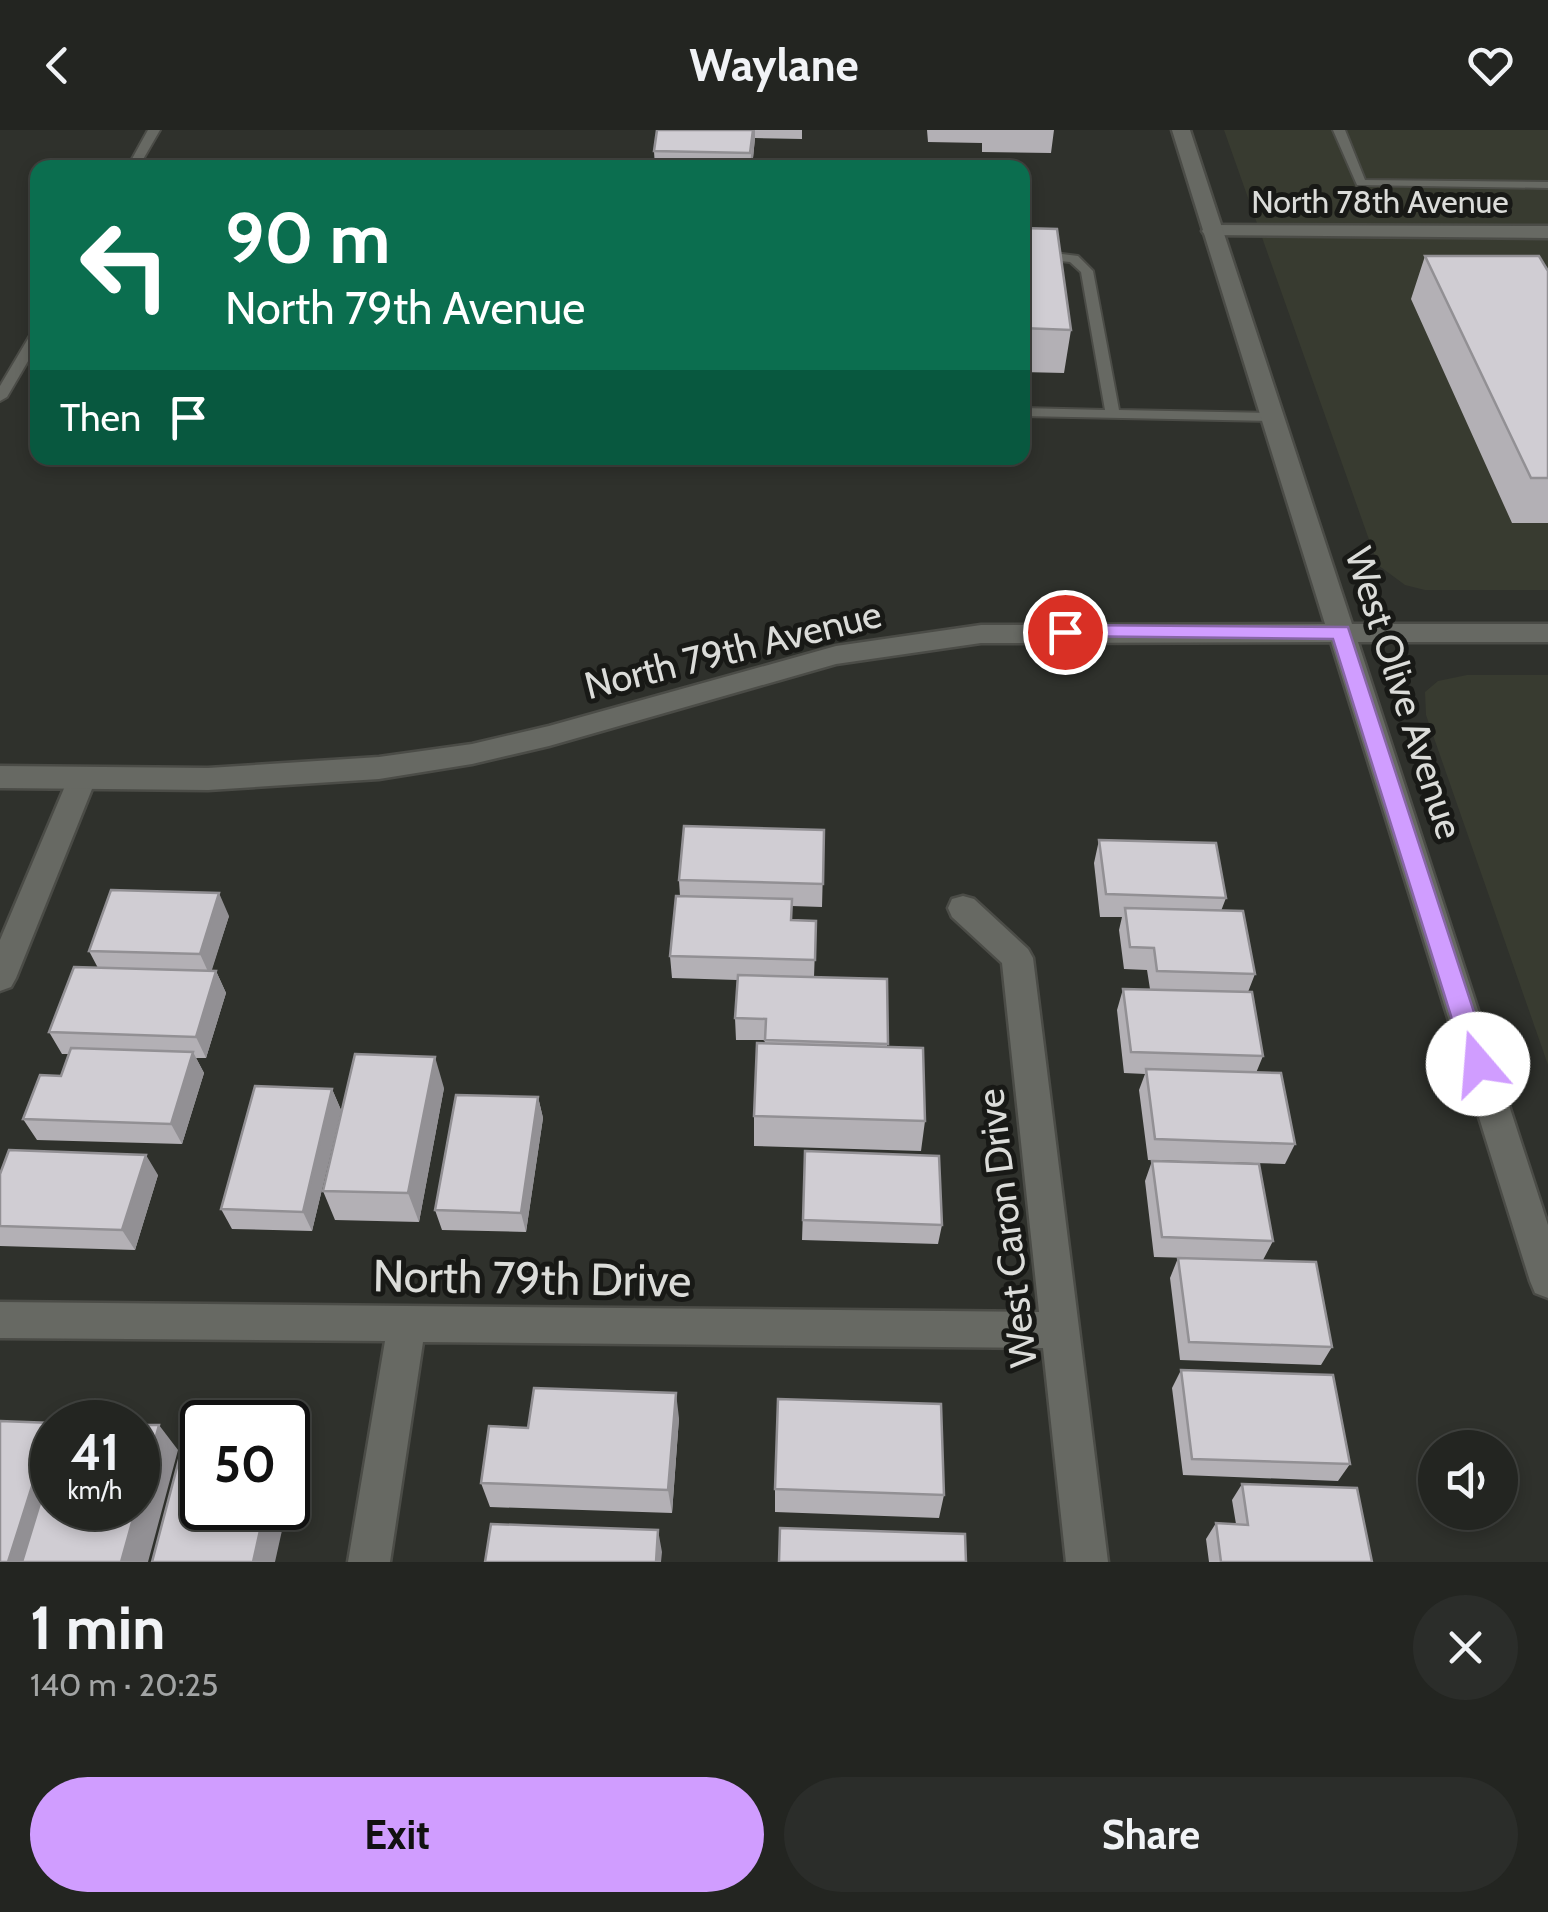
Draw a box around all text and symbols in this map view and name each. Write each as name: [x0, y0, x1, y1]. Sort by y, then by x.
icon: back: [30, 38, 85, 93]
text: Waylane: [689, 38, 859, 92]
icon: heart: [1463, 38, 1518, 93]
street label: North 78th Avenue: [1251, 182, 1509, 221]
text: 90 m: [225, 195, 390, 281]
icon: left: [60, 200, 190, 330]
text: North 79th Avenue: [225, 281, 585, 335]
icon: arrive: [161, 390, 216, 445]
text: Then: [60, 394, 141, 441]
street label: West Olive Avenue: [1335, 541, 1474, 845]
street label: North 79th Avenue: [580, 590, 886, 709]
pin: [1023, 590, 1108, 675]
icon: arrive: [1038, 605, 1093, 660]
position arrow: [1426, 1012, 1530, 1116]
street label: West Caron Drive: [966, 1086, 1047, 1370]
street label: North 79th Drive: [372, 1248, 692, 1308]
speed limit sign: 50: [180, 1400, 310, 1530]
text: 41: [70, 1422, 120, 1483]
map controls: [1418, 1430, 1518, 1530]
button: sound: [1418, 1430, 1518, 1530]
text: km/h: [68, 1475, 122, 1505]
text: 1 min: [30, 1591, 165, 1664]
button: close: [1413, 1595, 1518, 1700]
text: 140 m · 20:25: [30, 1665, 218, 1704]
button: Exit: [30, 1777, 764, 1892]
button: Share: [784, 1777, 1518, 1892]

